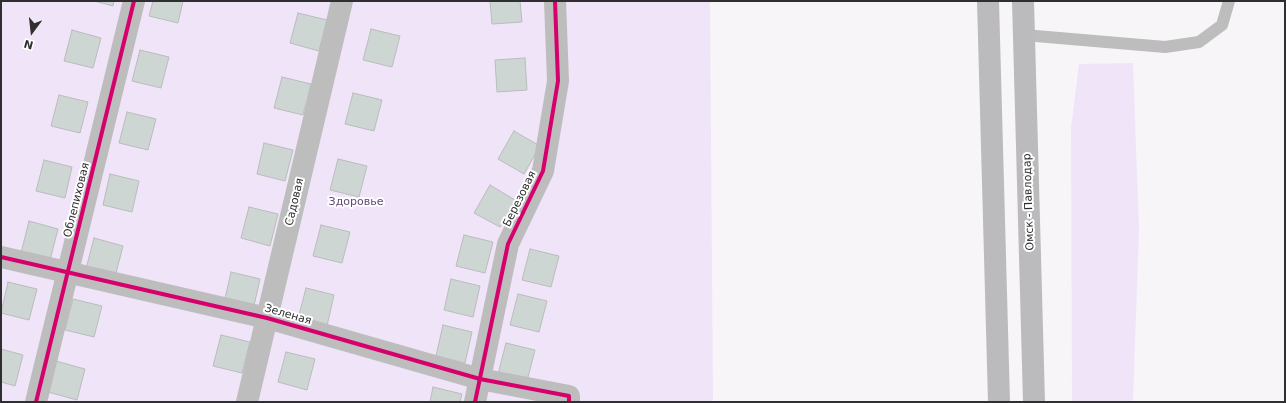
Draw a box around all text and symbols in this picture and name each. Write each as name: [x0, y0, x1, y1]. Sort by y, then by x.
north arrow: [12, 12, 52, 52]
text: N: [23, 37, 35, 52]
street label: Омск - Павлодар: [1021, 153, 1037, 251]
street label: Облепиховая: [61, 161, 93, 239]
street label: Березовая: [501, 169, 539, 229]
street label: Садовая: [283, 177, 307, 227]
park label: Здоровье: [329, 195, 383, 209]
street label: Зеленая: [263, 302, 313, 328]

